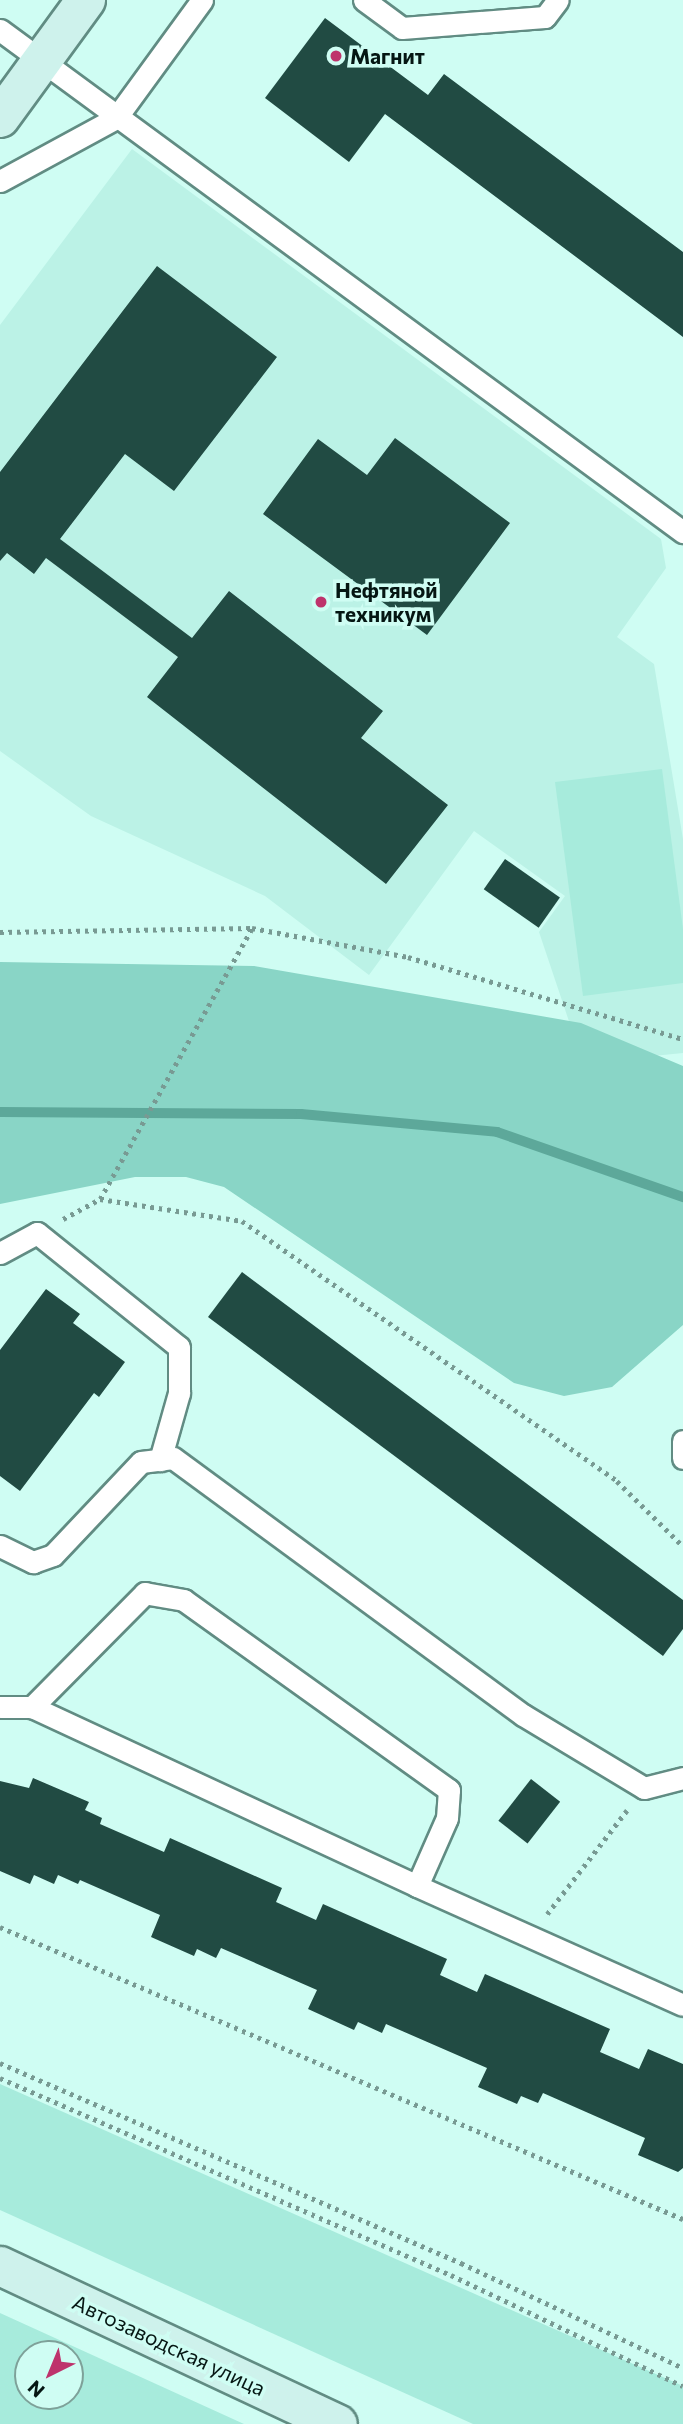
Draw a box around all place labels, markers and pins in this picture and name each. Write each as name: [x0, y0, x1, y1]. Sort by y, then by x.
place label: Магнит: [350, 43, 425, 69]
marker: Магнит: [328, 48, 344, 64]
place label: Нефтяной техникум: [335, 577, 437, 627]
marker: Нефтяной техникум: [313, 594, 329, 610]

